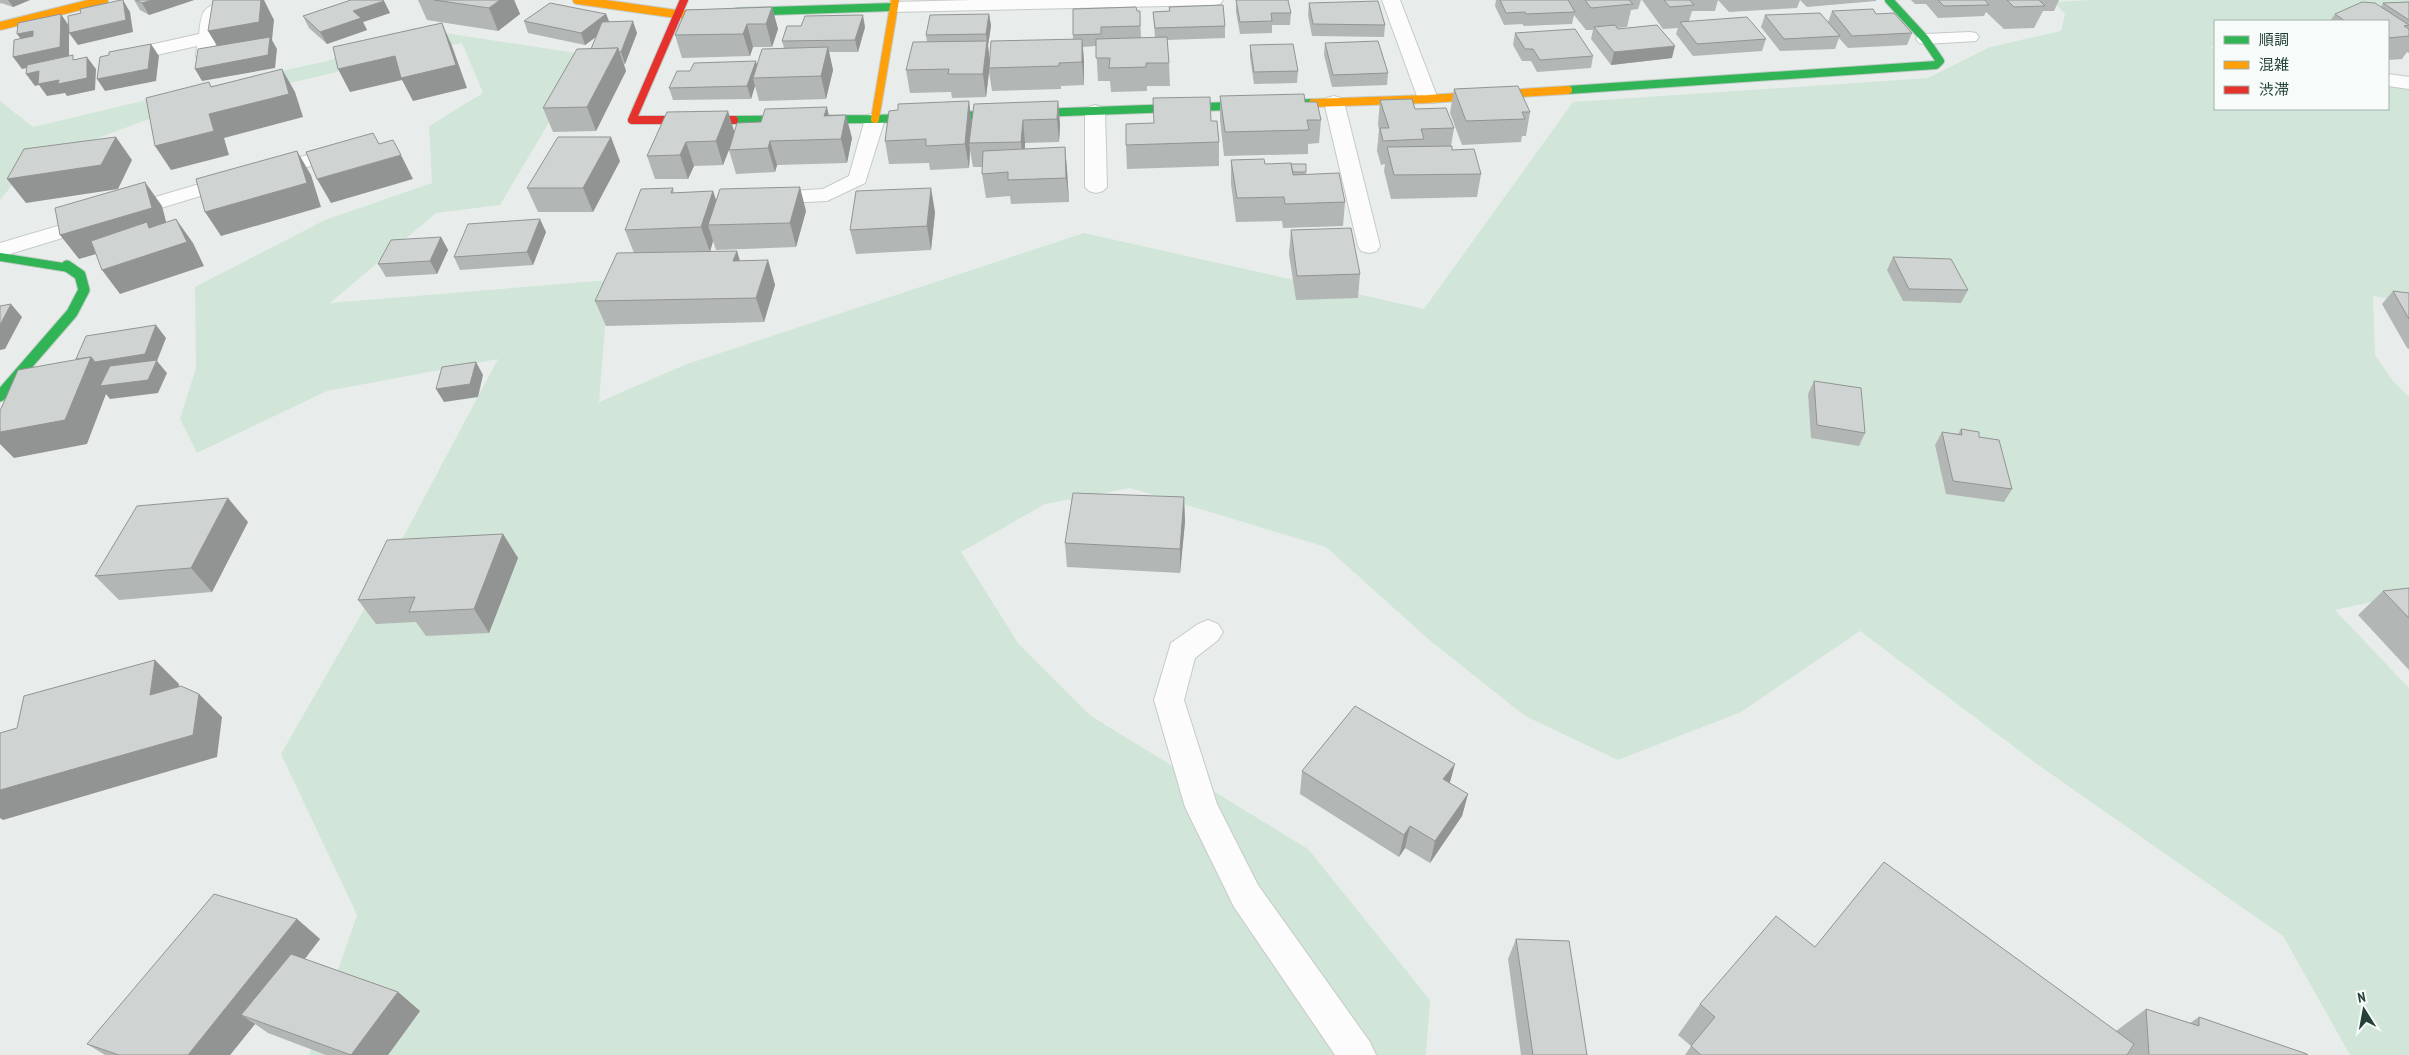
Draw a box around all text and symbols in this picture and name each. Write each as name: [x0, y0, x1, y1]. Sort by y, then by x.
legend: [2214, 20, 2389, 110]
text: 順調: [2259, 30, 2289, 49]
text: 混雑: [2259, 55, 2289, 74]
text: 渋滞: [2259, 80, 2289, 99]
north arrow: [2339, 985, 2389, 1035]
text: N: [2356, 988, 2367, 1007]

